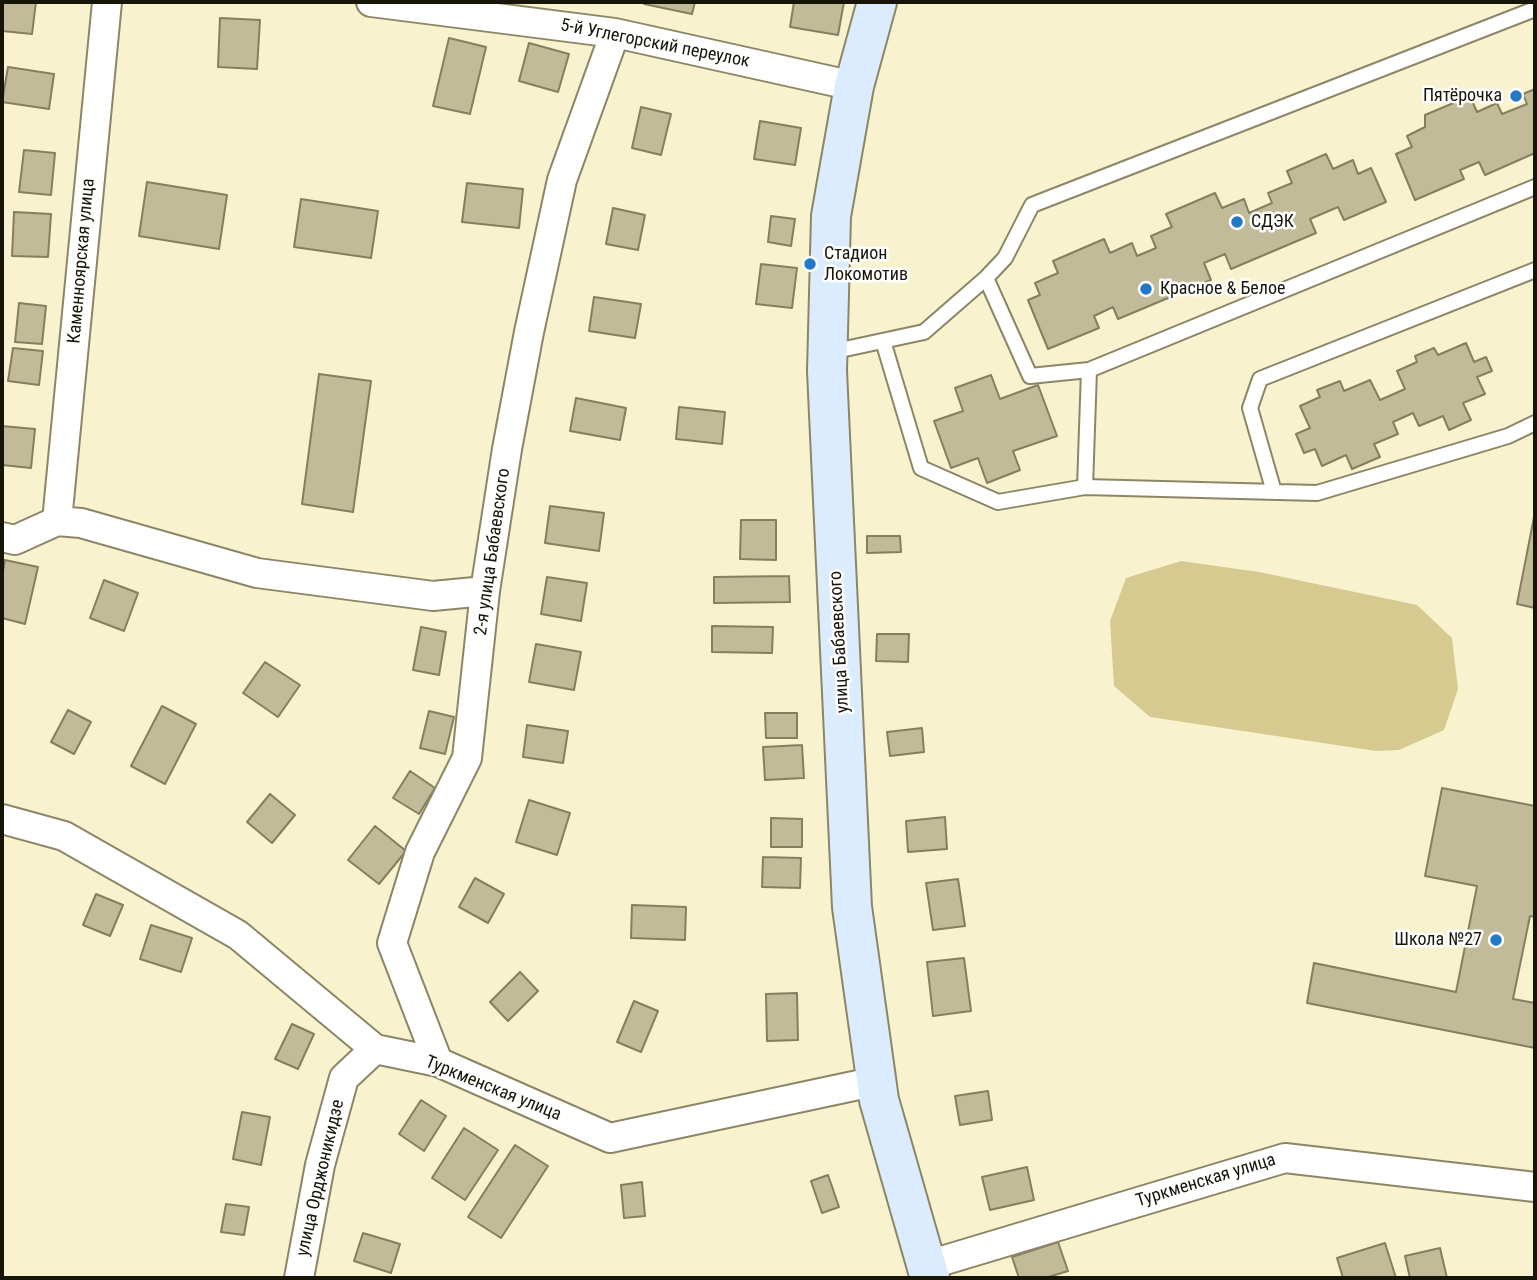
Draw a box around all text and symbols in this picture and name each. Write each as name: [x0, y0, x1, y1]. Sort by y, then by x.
street label: 5-й Углегорский переулок: [559, 15, 751, 73]
place label: Пятёрочка: [1423, 85, 1502, 107]
marker: Пятёрочка: [1508, 88, 1524, 104]
street label: Каменноярская улица: [64, 178, 100, 344]
place label: СДЭК: [1251, 211, 1294, 233]
marker: СДЭК: [1229, 214, 1245, 230]
place label: Стадион Локомотив: [824, 243, 908, 286]
marker: Стадион Локомотив: [802, 256, 818, 272]
place label: Красное & Белое: [1160, 278, 1285, 300]
marker: Красное & Белое: [1138, 281, 1154, 297]
street label: 2-я улица Бабаевского: [471, 467, 515, 637]
street label: улица Бабаевского: [825, 570, 855, 714]
place label: Школа №27: [1394, 929, 1482, 951]
marker: Школа №27: [1488, 932, 1504, 948]
street label: Туркменская улица: [422, 1052, 564, 1126]
street label: улица Орджоникидзе: [292, 1098, 350, 1258]
street label: Туркменская улица: [1134, 1149, 1278, 1213]

